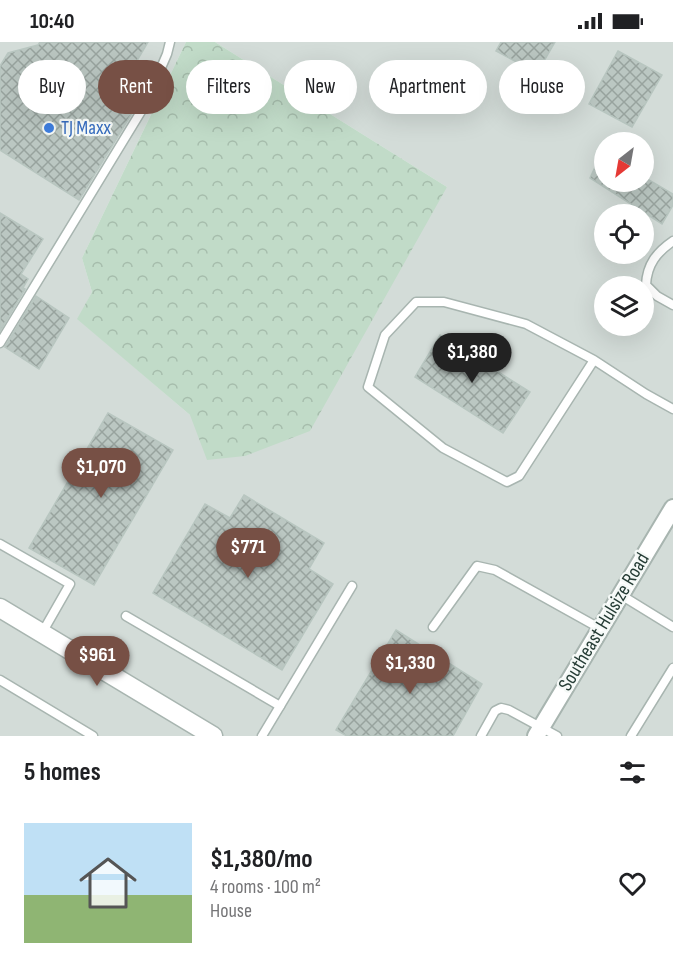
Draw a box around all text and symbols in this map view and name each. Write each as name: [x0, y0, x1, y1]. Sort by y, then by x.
text: 10:40: [30, 8, 74, 35]
chip: Buy: [18, 60, 86, 114]
chip: Rent: [98, 60, 174, 114]
chip: Filters: [186, 60, 272, 114]
chip: New: [284, 60, 357, 114]
chip: Apartment: [369, 60, 487, 114]
chip: House: [499, 60, 585, 114]
place label: TJ Maxx: [61, 116, 111, 140]
marker: TJ Maxx: [42, 121, 56, 135]
north arrow: [594, 132, 654, 192]
map controls: [594, 132, 654, 336]
button: locate: [594, 204, 654, 264]
button: layers: [594, 276, 654, 336]
pin: $1,380: [423, 333, 521, 384]
text: $1,380: [447, 340, 498, 364]
pin: $1,070: [52, 448, 150, 499]
text: $1,070: [76, 455, 126, 479]
pin: $771: [212, 528, 284, 579]
text: $771: [230, 535, 266, 559]
street label: Southeast Hulsize Road: [553, 549, 655, 695]
pin: $961: [61, 636, 133, 687]
text: $961: [79, 643, 115, 667]
pin: $1,330: [361, 644, 459, 695]
text: $1,330: [385, 651, 435, 675]
icon: filters: [616, 756, 649, 789]
text: 5 homes: [24, 757, 101, 788]
text: $1,380/mo: [210, 844, 313, 875]
icon: home: [72, 847, 144, 919]
icon: heart: [616, 867, 649, 900]
text: 4 rooms · 100 m²: [210, 875, 321, 899]
text: House: [210, 899, 252, 923]

